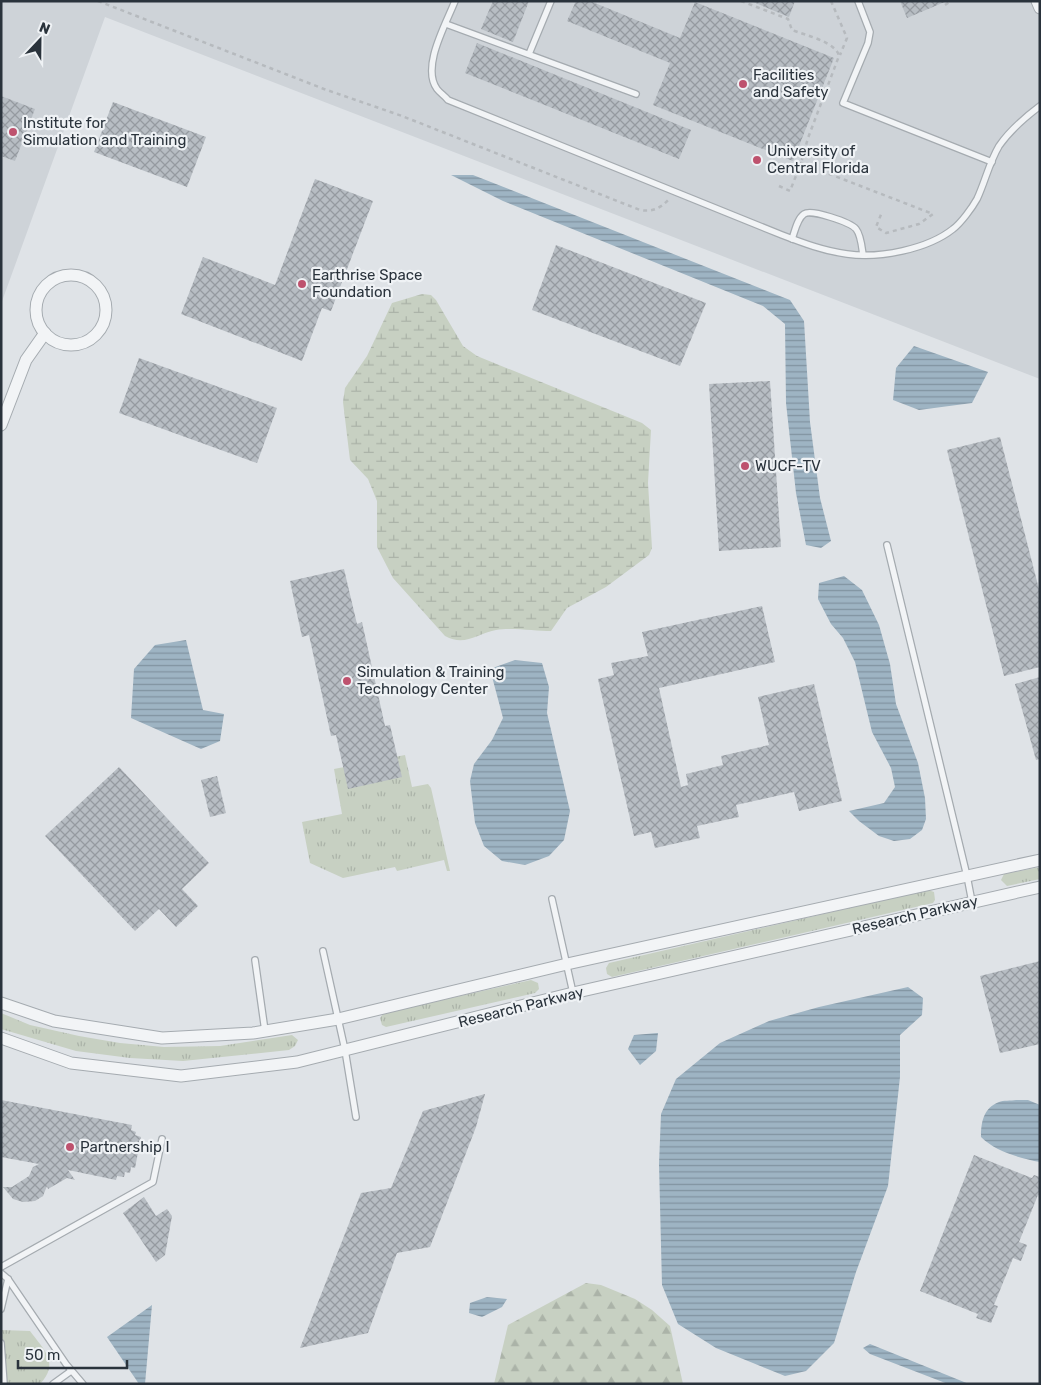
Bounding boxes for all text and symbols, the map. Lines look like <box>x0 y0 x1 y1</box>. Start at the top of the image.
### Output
north arrow <box>15 15 65 65</box>
text: N <box>37 19 53 38</box>
place label: Facilities and Safety <box>753 66 829 101</box>
marker: Facilities and Safety <box>737 78 749 90</box>
place label: Institute for Simulation and Training <box>23 114 186 149</box>
marker: Institute for Simulation and Training <box>7 126 19 138</box>
place label: University of Central Florida <box>767 142 869 177</box>
marker: University of Central Florida <box>751 154 763 166</box>
place label: Earthrise Space Foundation <box>312 266 422 301</box>
marker: Earthrise Space Foundation <box>296 278 308 290</box>
place label: WUCF-TV <box>755 457 821 475</box>
marker: WUCF-TV <box>739 460 751 472</box>
place label: Simulation & Training Technology Center <box>357 663 504 698</box>
marker: Simulation & Training Technology Center <box>341 675 353 687</box>
street label: Research Parkway <box>850 892 980 938</box>
street label: Research Parkway <box>456 983 586 1031</box>
place label: Partnership I <box>80 1138 170 1156</box>
marker: Partnership I <box>64 1141 76 1153</box>
scale bar <box>18 1338 126 1370</box>
text: 50 m <box>25 1346 60 1364</box>

